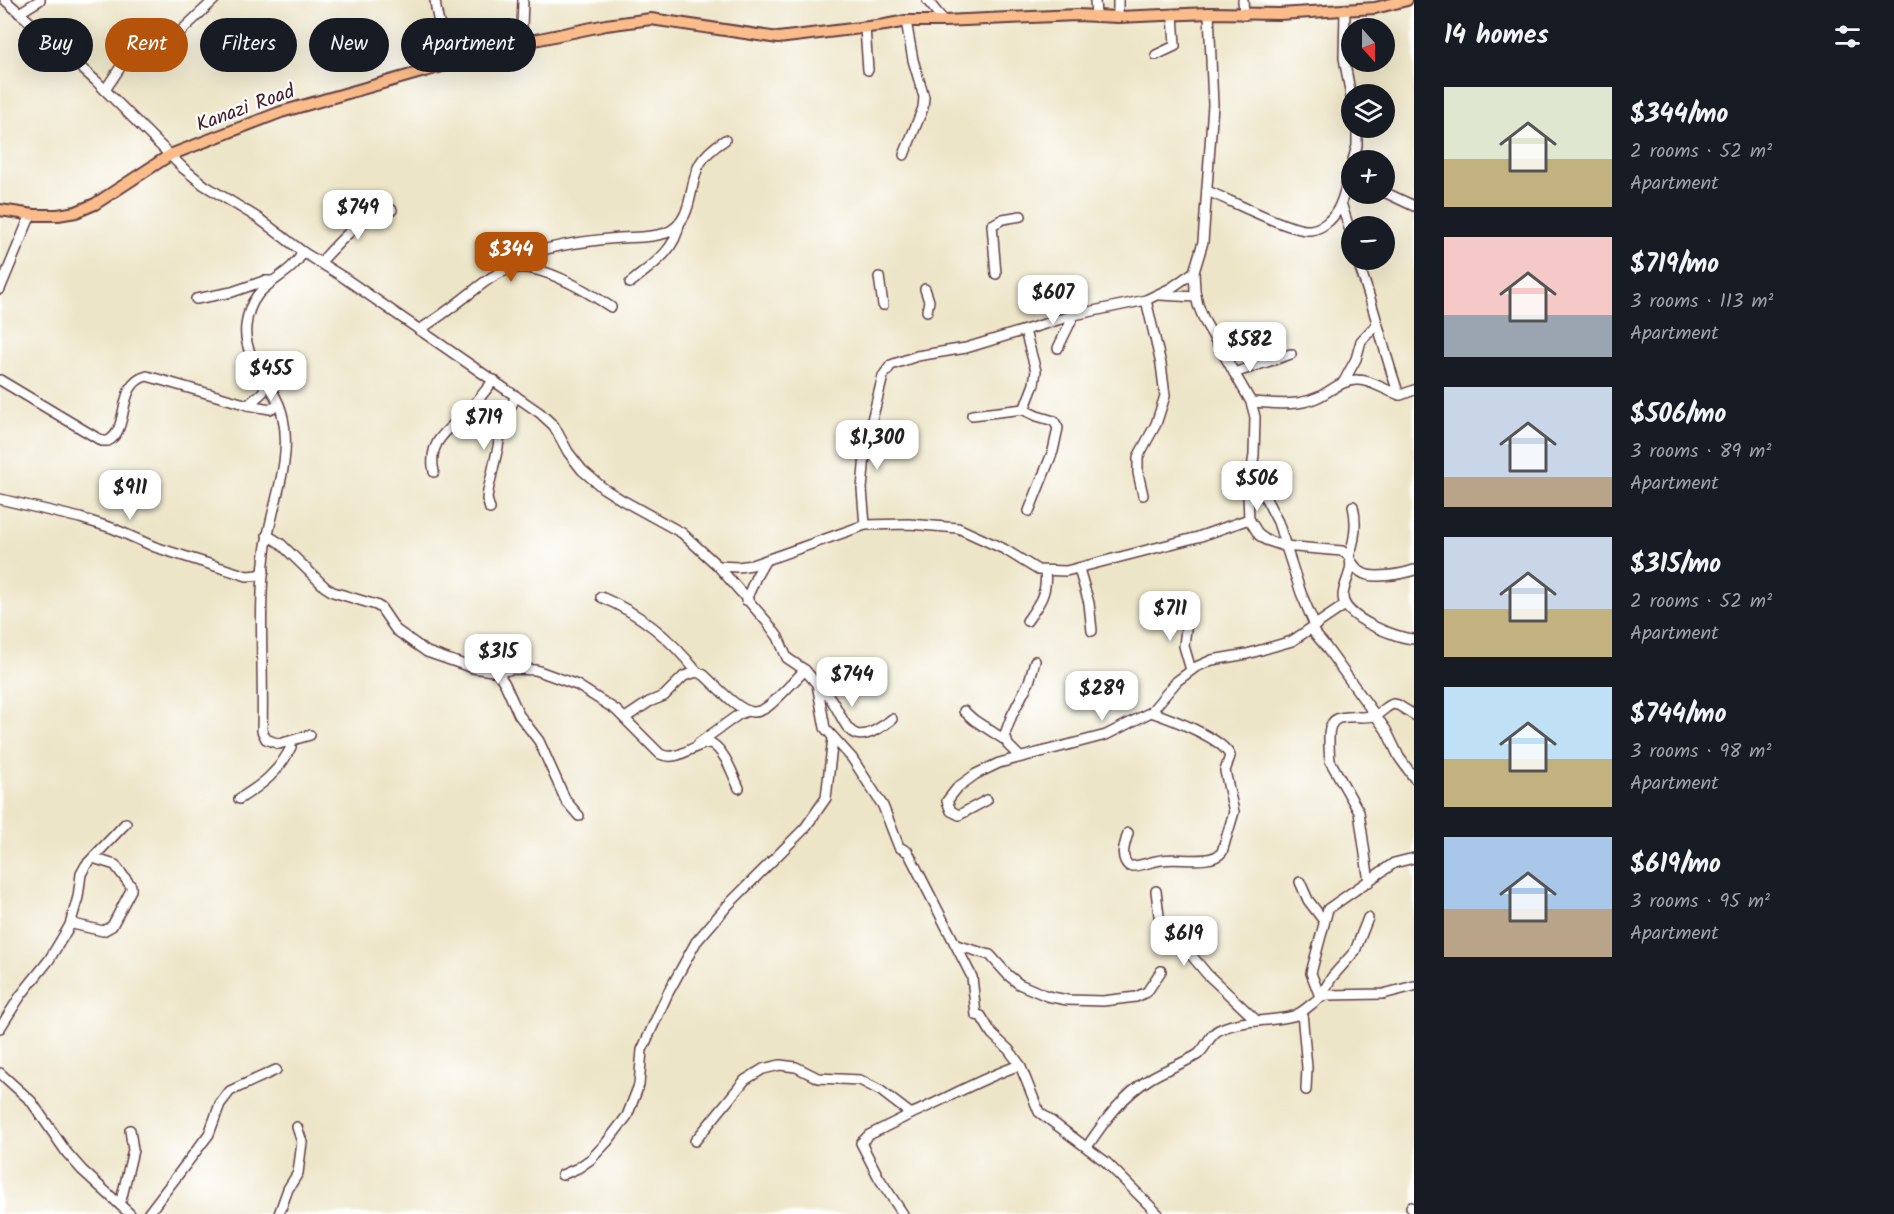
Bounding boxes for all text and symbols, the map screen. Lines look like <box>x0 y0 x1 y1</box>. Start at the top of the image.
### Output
text: 14 homes <box>1444 15 1549 57</box>
chip: Buy <box>18 18 93 72</box>
chip: Rent <box>105 18 188 72</box>
chip: Filters <box>200 18 297 72</box>
chip: New <box>309 18 389 72</box>
chip: Apartment <box>401 18 536 72</box>
north arrow <box>1341 18 1395 72</box>
map controls <box>1341 18 1395 270</box>
icon: filters <box>1831 20 1864 53</box>
street label: Kanazi Road <box>192 76 300 142</box>
button: layers <box>1341 84 1395 138</box>
text: $344/mo <box>1630 94 1728 136</box>
icon: home <box>1492 111 1564 183</box>
text: 2 rooms · 52 m² <box>1630 136 1772 168</box>
button: + <box>1341 150 1395 204</box>
text: Apartment <box>1630 168 1719 200</box>
pin: $749 <box>322 190 394 241</box>
text: $749 <box>337 193 379 225</box>
button: − <box>1341 216 1395 270</box>
pin: $344 <box>475 232 547 283</box>
text: $344 <box>489 235 533 267</box>
text: $719/mo <box>1630 244 1719 286</box>
icon: home <box>1492 261 1564 333</box>
pin: $607 <box>1017 275 1089 326</box>
text: $607 <box>1032 278 1074 310</box>
text: 3 rooms · 113 m² <box>1630 286 1773 318</box>
text: Apartment <box>1630 318 1719 350</box>
pin: $582 <box>1214 322 1286 373</box>
text: $582 <box>1227 325 1273 357</box>
pin: $455 <box>235 351 307 402</box>
text: $455 <box>250 354 292 386</box>
text: $506/mo <box>1630 394 1726 436</box>
pin: $719 <box>448 400 520 451</box>
text: $719 <box>465 403 503 435</box>
icon: home <box>1492 411 1564 483</box>
pin: $1,300 <box>828 420 926 471</box>
text: $1,300 <box>850 423 904 455</box>
text: 3 rooms · 89 m² <box>1630 436 1771 468</box>
pin: $506 <box>1221 461 1293 512</box>
text: $506 <box>1235 464 1279 496</box>
text: Apartment <box>1630 468 1719 500</box>
pin: $911 <box>94 470 166 521</box>
text: $911 <box>113 473 147 505</box>
text: $315/mo <box>1630 544 1721 586</box>
icon: home <box>1492 561 1564 633</box>
text: 2 rooms · 52 m² <box>1630 586 1772 618</box>
pin: $711 <box>1134 591 1206 642</box>
text: $711 <box>1153 594 1187 626</box>
text: Apartment <box>1630 618 1719 650</box>
pin: $315 <box>462 634 534 685</box>
text: $315 <box>479 637 517 669</box>
pin: $744 <box>816 657 888 708</box>
text: $744 <box>830 660 874 692</box>
pin: $289 <box>1066 671 1138 722</box>
text: $289 <box>1079 674 1125 706</box>
text: $744/mo <box>1630 694 1727 736</box>
icon: home <box>1492 711 1564 783</box>
text: 3 rooms · 98 m² <box>1630 736 1771 768</box>
text: Apartment <box>1630 768 1719 800</box>
text: $619/mo <box>1630 844 1721 886</box>
icon: home <box>1492 861 1564 933</box>
text: 3 rooms · 95 m² <box>1630 886 1770 918</box>
pin: $619 <box>1148 916 1220 967</box>
text: Apartment <box>1630 918 1719 950</box>
text: $619 <box>1165 919 1203 951</box>

